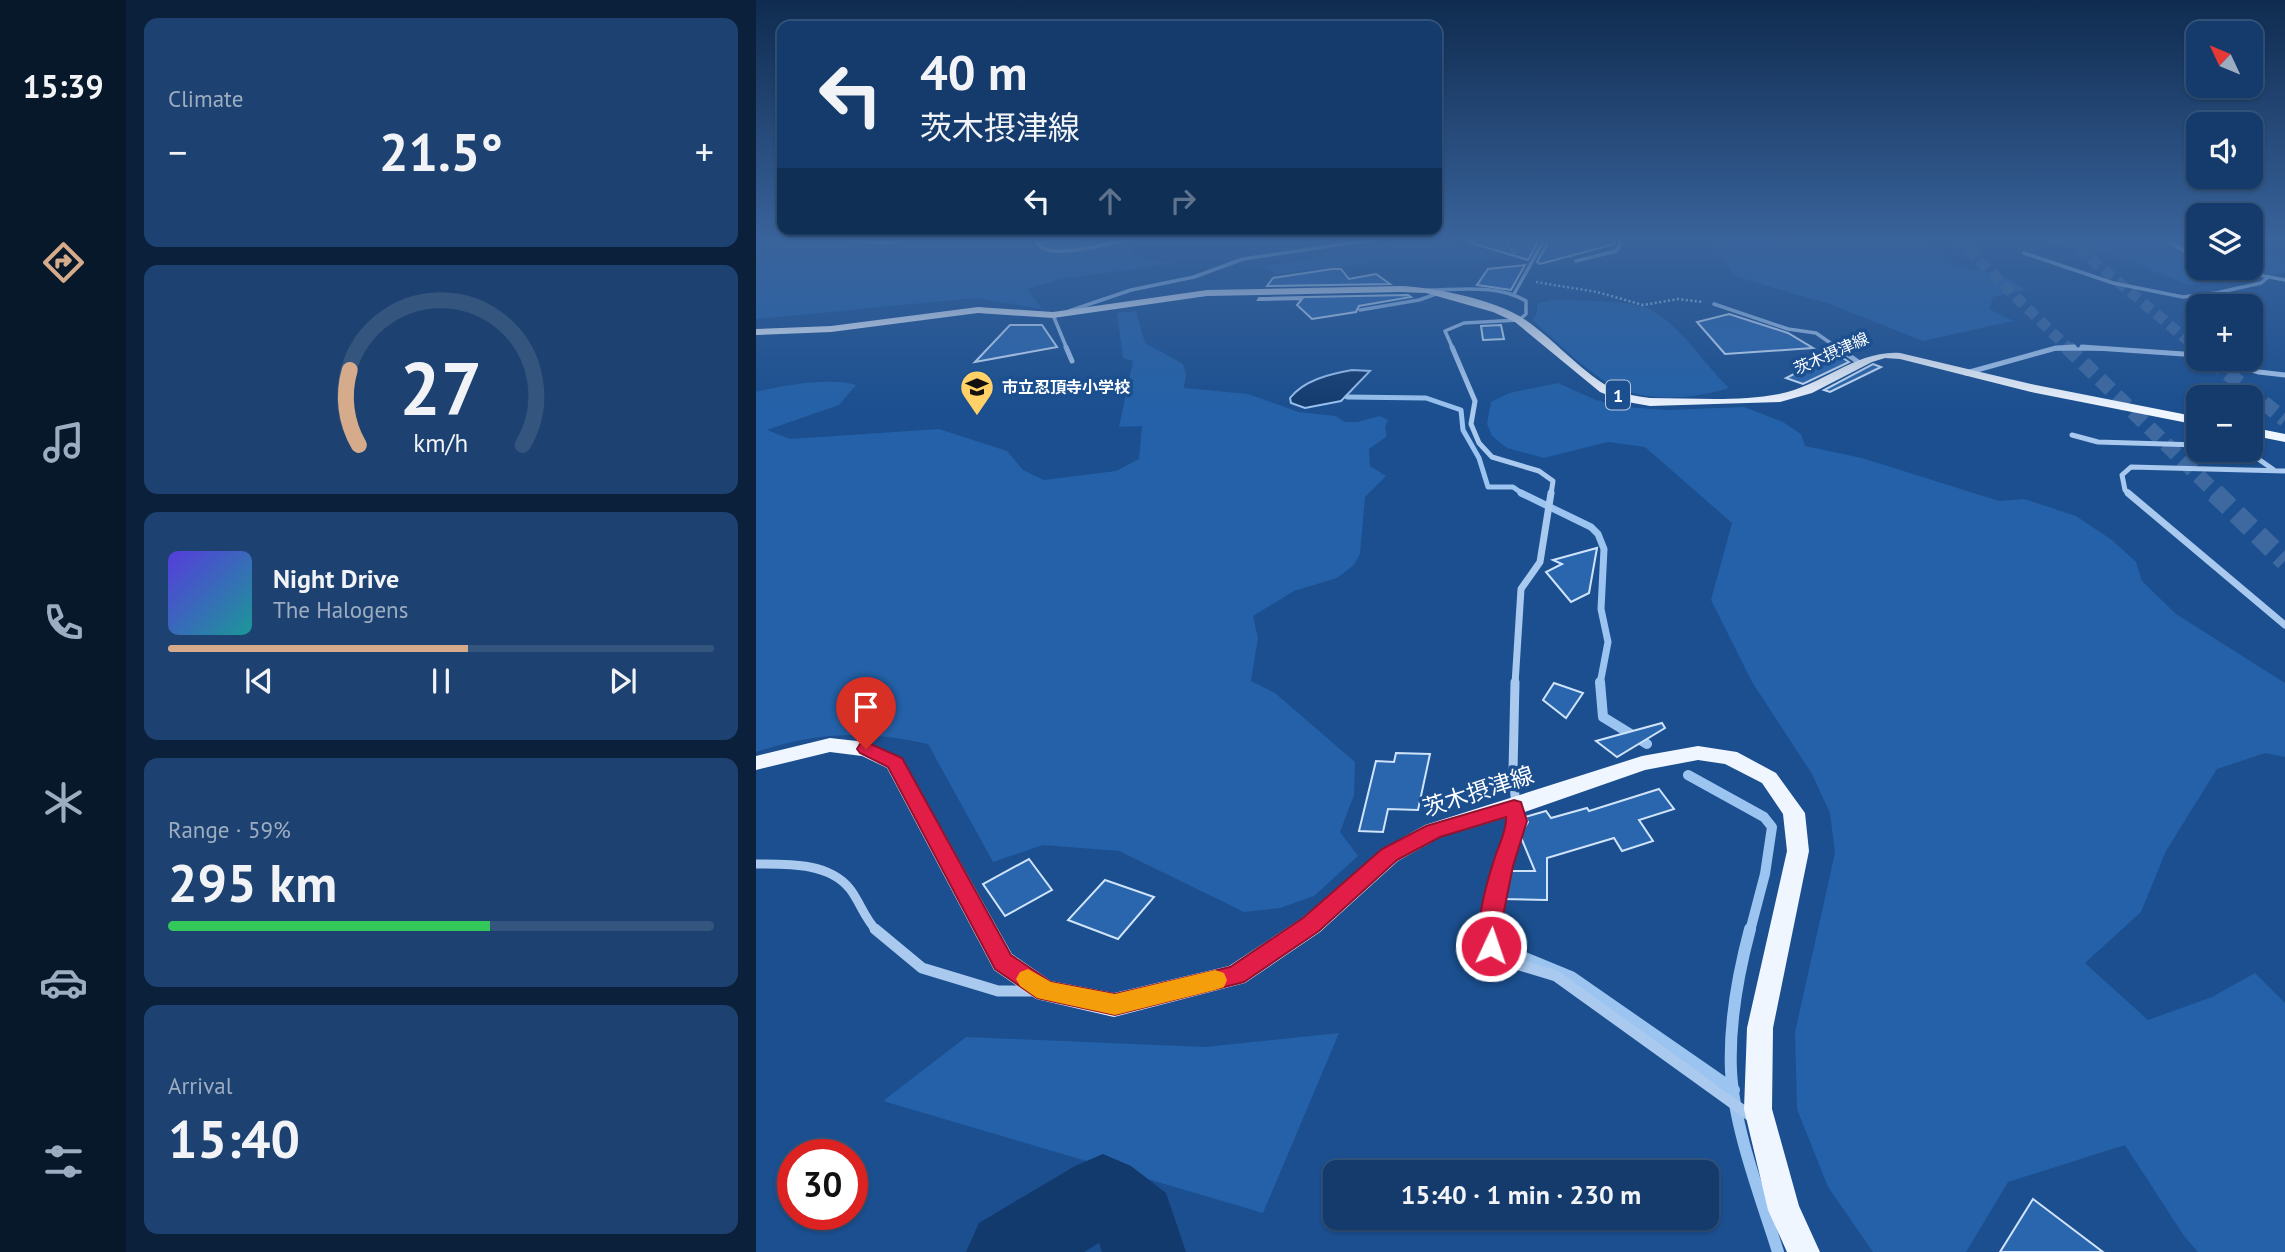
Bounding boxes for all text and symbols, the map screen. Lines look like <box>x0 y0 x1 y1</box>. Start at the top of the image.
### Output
north arrow <box>2186 21 2263 98</box>
map controls <box>2186 21 2263 462</box>
text: 40 m <box>920 40 1027 104</box>
icon: left <box>805 49 896 140</box>
text: 15:39 <box>22 65 104 107</box>
text: Climate <box>168 84 243 113</box>
text: 茨木摂津線 <box>920 106 1080 148</box>
button: sound <box>2186 112 2263 189</box>
text: 21.5° <box>379 118 503 185</box>
text: − <box>168 127 187 176</box>
text: + <box>695 127 714 176</box>
icon: left <box>1018 182 1056 220</box>
icon: ahead <box>1091 182 1129 220</box>
icon: right <box>1164 182 1202 220</box>
button: layers <box>2186 203 2263 280</box>
icon: directions <box>39 238 88 287</box>
button: + <box>2186 294 2263 371</box>
street label: 茨木摂津線 <box>1790 328 1872 378</box>
text: 27 <box>400 342 482 436</box>
school or university icon: 市立忍頂寺小学校 <box>958 368 996 417</box>
place label: 市立忍頂寺小学校 <box>1002 377 1130 397</box>
road number: 1 <box>1606 380 1630 410</box>
button: − <box>2186 385 2263 462</box>
icon: music <box>39 418 88 467</box>
text: km/h <box>414 427 468 459</box>
text: Night Drive <box>273 562 399 595</box>
text: The Halogens <box>273 595 408 624</box>
icon: phone <box>39 598 88 647</box>
icon: previous <box>240 662 278 700</box>
icon: pause <box>422 662 460 700</box>
icon: next <box>604 662 642 700</box>
pin <box>836 677 896 749</box>
icon: arrive <box>847 688 885 726</box>
street label: 茨木摂津線 <box>1419 759 1537 823</box>
icon: climate <box>39 778 88 827</box>
text: Range · 59% <box>168 815 291 844</box>
text: 295 km <box>168 849 337 916</box>
position arrow <box>1454 909 1528 983</box>
icon: car <box>39 958 88 1007</box>
text: Arrival <box>168 1071 232 1100</box>
text: 15:40 <box>168 1105 300 1172</box>
icon: filters <box>39 1137 88 1186</box>
speed limit sign: 30 <box>777 1139 868 1230</box>
text: 15:40 · 1 min · 230 m <box>1401 1178 1641 1211</box>

